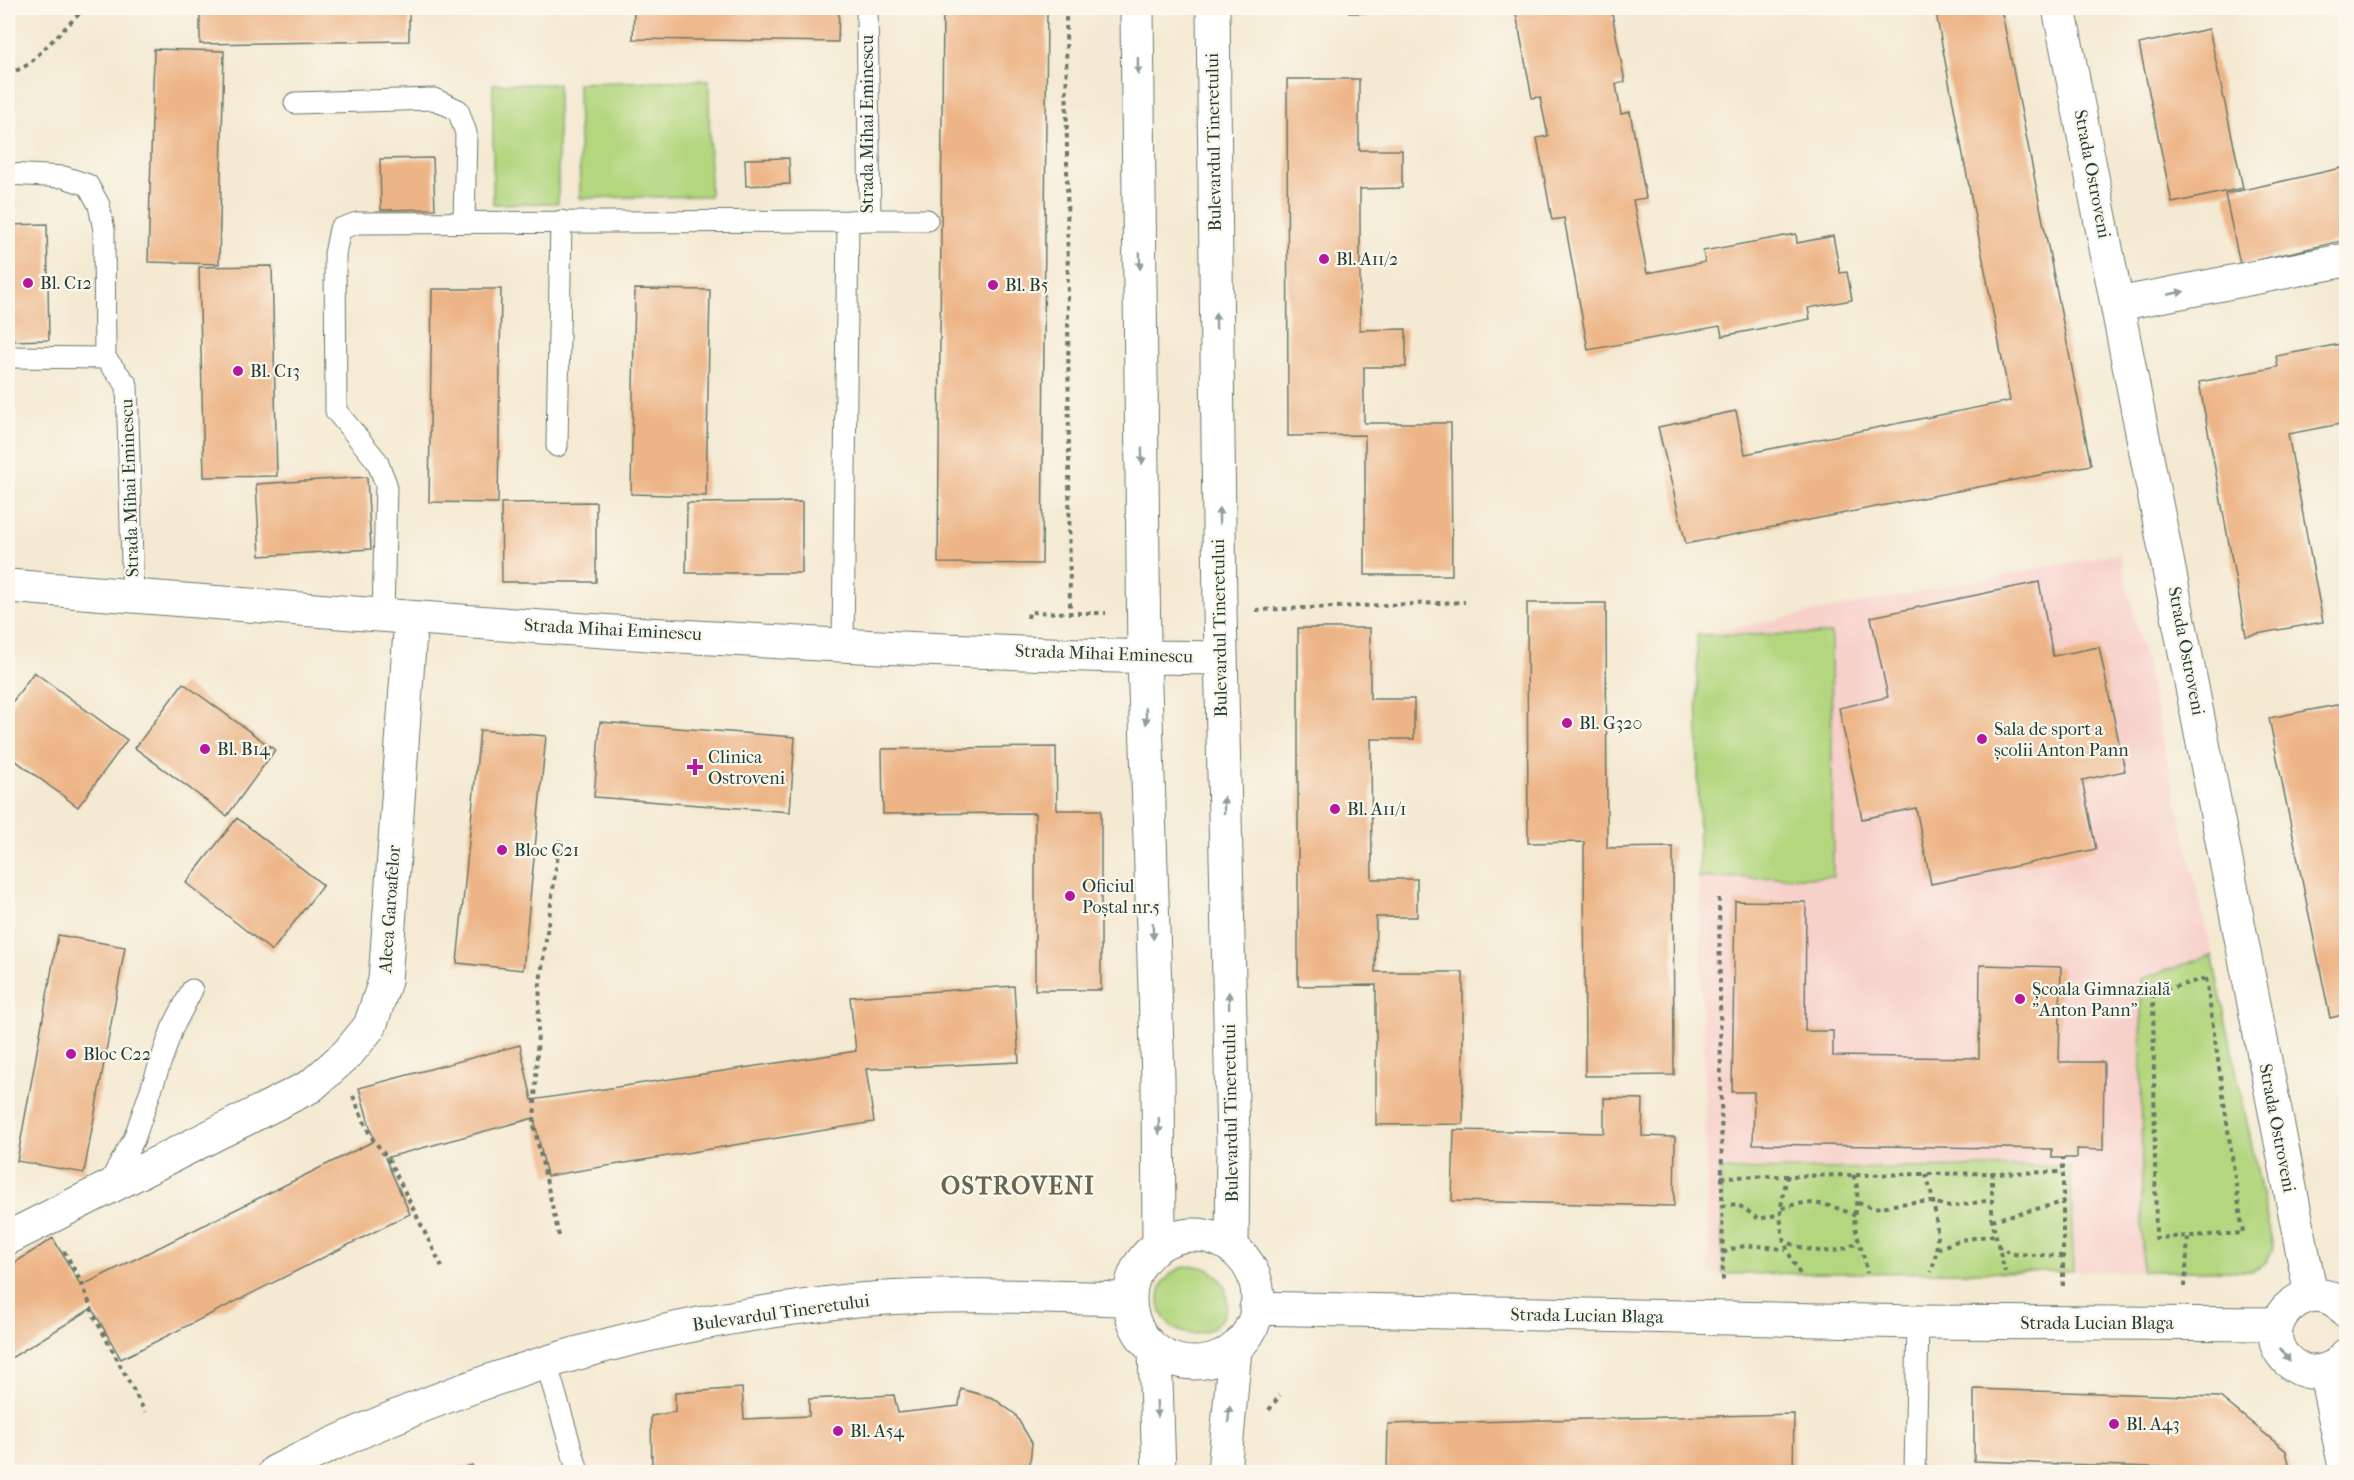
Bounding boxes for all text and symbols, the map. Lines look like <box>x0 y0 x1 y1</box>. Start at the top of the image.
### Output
street label: Strada Mihai Eminescu <box>857 35 878 213</box>
street label: Bulevardul Tineretului <box>1202 52 1226 231</box>
one-way arrow <box>1133 56 1143 75</box>
street label: Strada Ostroveni <box>2069 108 2115 241</box>
place label: Bl. A11/2 <box>1336 249 1398 270</box>
one-way arrow <box>1135 251 1145 270</box>
marker: Bl. A11/2 <box>1317 252 1331 266</box>
place label: Bl. C12 <box>40 273 92 294</box>
place label: Bl. B5 <box>1005 275 1049 296</box>
marker: Bl. C12 <box>21 276 35 290</box>
marker: Bl. B5 <box>986 278 1000 292</box>
one-way arrow <box>2166 288 2185 297</box>
one-way arrow <box>1211 311 1221 330</box>
place label: Bl. C13 <box>250 361 300 382</box>
marker: Bl. C13 <box>231 364 245 378</box>
street label: Strada Mihai Eminescu <box>116 398 144 578</box>
one-way arrow <box>1137 446 1147 465</box>
one-way arrow <box>1214 506 1223 525</box>
street label: Bulevardul Tineretului <box>1208 538 1232 717</box>
street label: Strada Ostroveni <box>2163 585 2209 718</box>
street label: Strada Mihai Eminescu <box>523 615 703 645</box>
street label: Strada Mihai Eminescu <box>1014 640 1194 668</box>
one-way arrow <box>1141 706 1150 725</box>
place label: Bl. G320 <box>1579 713 1642 734</box>
marker: Bl. G320 <box>1560 716 1574 730</box>
place label: Sala de sport a școlii Anton Pann <box>1994 719 2129 761</box>
marker: Sala de sport a școlii Anton Pann <box>1975 732 1989 746</box>
place label: Bl. B14 <box>217 739 270 760</box>
marker: Bl. B14 <box>198 742 212 756</box>
place label: Clinica Ostroveni <box>708 747 786 789</box>
marker: Clinica Ostroveni <box>686 758 704 776</box>
one-way arrow <box>1219 796 1229 815</box>
place label: Bl. A11/1 <box>1347 799 1406 820</box>
marker: Bl. A11/1 <box>1328 802 1342 816</box>
place label: Bloc C21 <box>514 840 579 861</box>
marker: Bloc C21 <box>495 843 509 857</box>
street label: Aleea Garoafelor <box>375 844 405 975</box>
place label: Oficiul Poștal nr.5 <box>1082 876 1160 918</box>
marker: Oficiul Poștal nr.5 <box>1063 889 1077 903</box>
one-way arrow <box>1148 922 1158 941</box>
place label: Școala Gimnazială "Anton Pann" <box>2032 979 2171 1021</box>
one-way arrow <box>1224 991 1233 1010</box>
marker: Școala Gimnazială "Anton Pann" <box>2013 992 2027 1006</box>
street label: Bulevardul Tineretului <box>1219 1023 1243 1202</box>
place label: Bloc C22 <box>83 1044 151 1065</box>
marker: Bloc C22 <box>64 1047 78 1061</box>
street label: Strada Ostroveni <box>2254 1062 2300 1195</box>
one-way arrow <box>1154 1117 1164 1136</box>
district label: OSTROVENI <box>941 1172 1095 1200</box>
street label: Bulevardul Tineretului <box>691 1290 872 1336</box>
street label: Strada Lucian Blaga <box>1510 1304 1665 1328</box>
street label: Strada Lucian Blaga <box>2020 1313 2174 1334</box>
one-way arrow <box>2278 1347 2290 1362</box>
one-way arrow <box>1152 1399 1161 1418</box>
one-way arrow <box>1224 1405 1234 1424</box>
place label: Bl. A43 <box>2126 1414 2180 1435</box>
marker: Bl. A43 <box>2107 1417 2121 1431</box>
place label: Bl. A54 <box>850 1421 904 1442</box>
marker: Bl. A54 <box>831 1424 845 1438</box>

